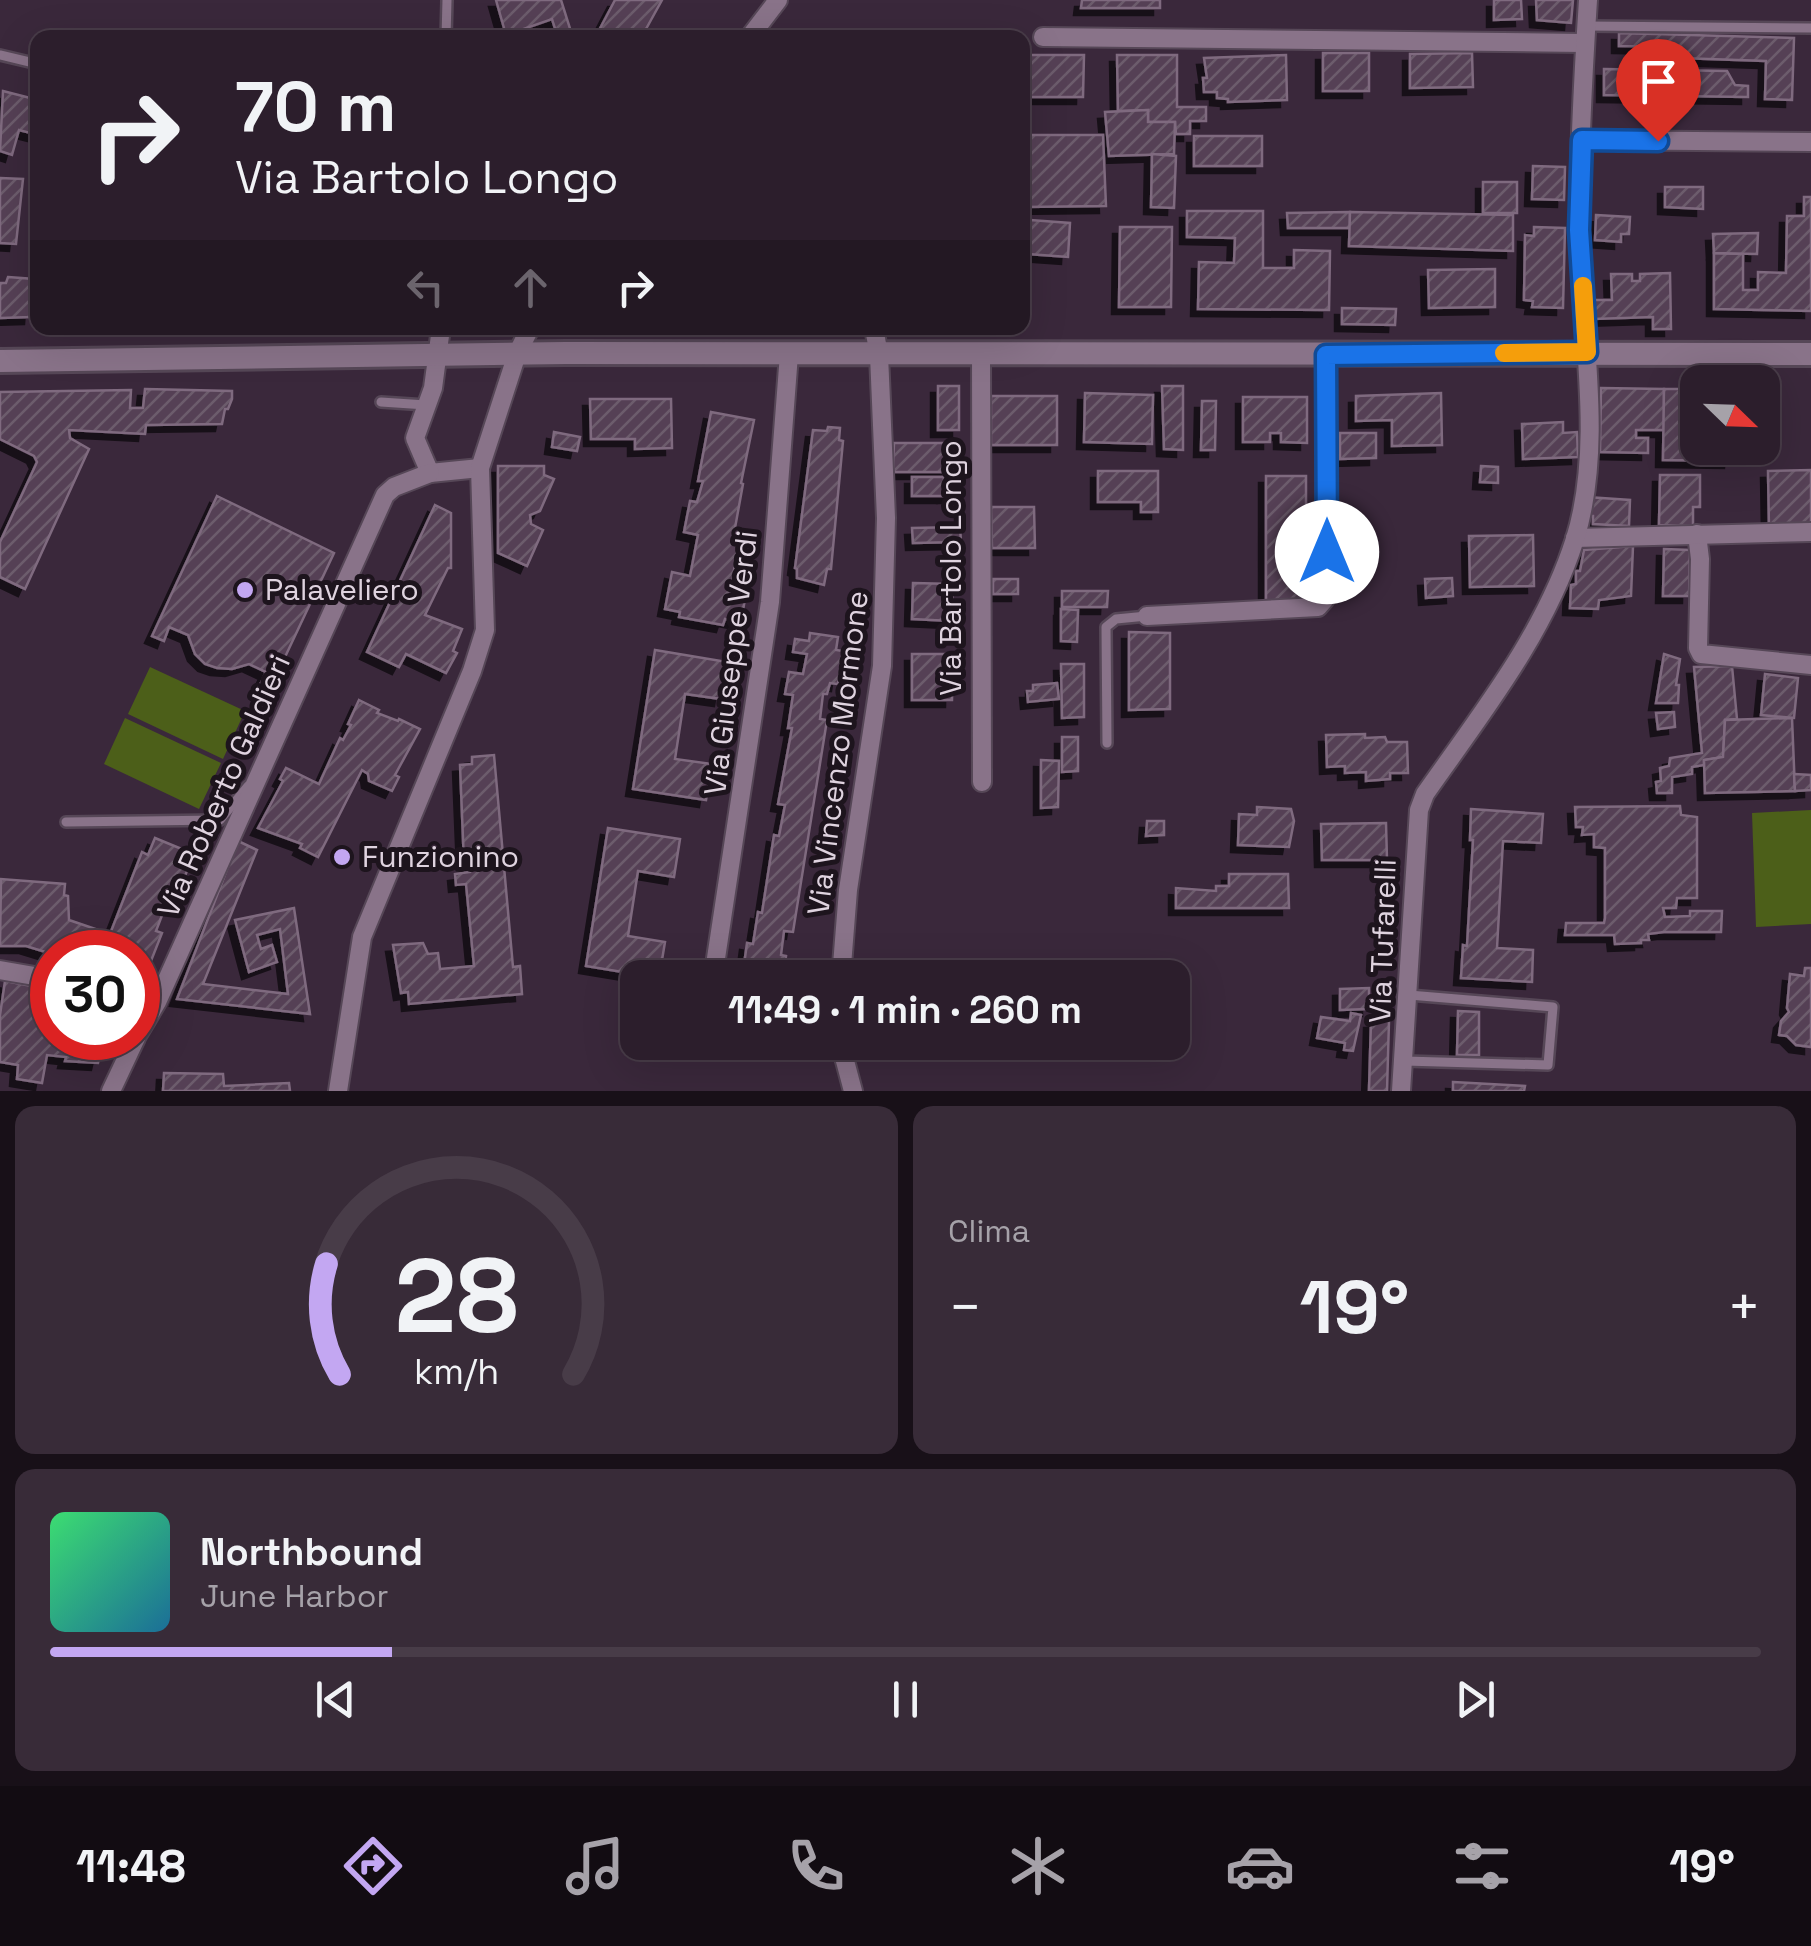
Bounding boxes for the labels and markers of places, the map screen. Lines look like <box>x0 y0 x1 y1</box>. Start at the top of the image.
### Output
pin <box>1616 39 1701 142</box>
place label: Palaveliero <box>265 570 419 609</box>
marker: Palaveliero <box>234 579 256 601</box>
place label: Funzionino <box>362 837 519 876</box>
marker: Funzionino <box>331 846 353 868</box>

